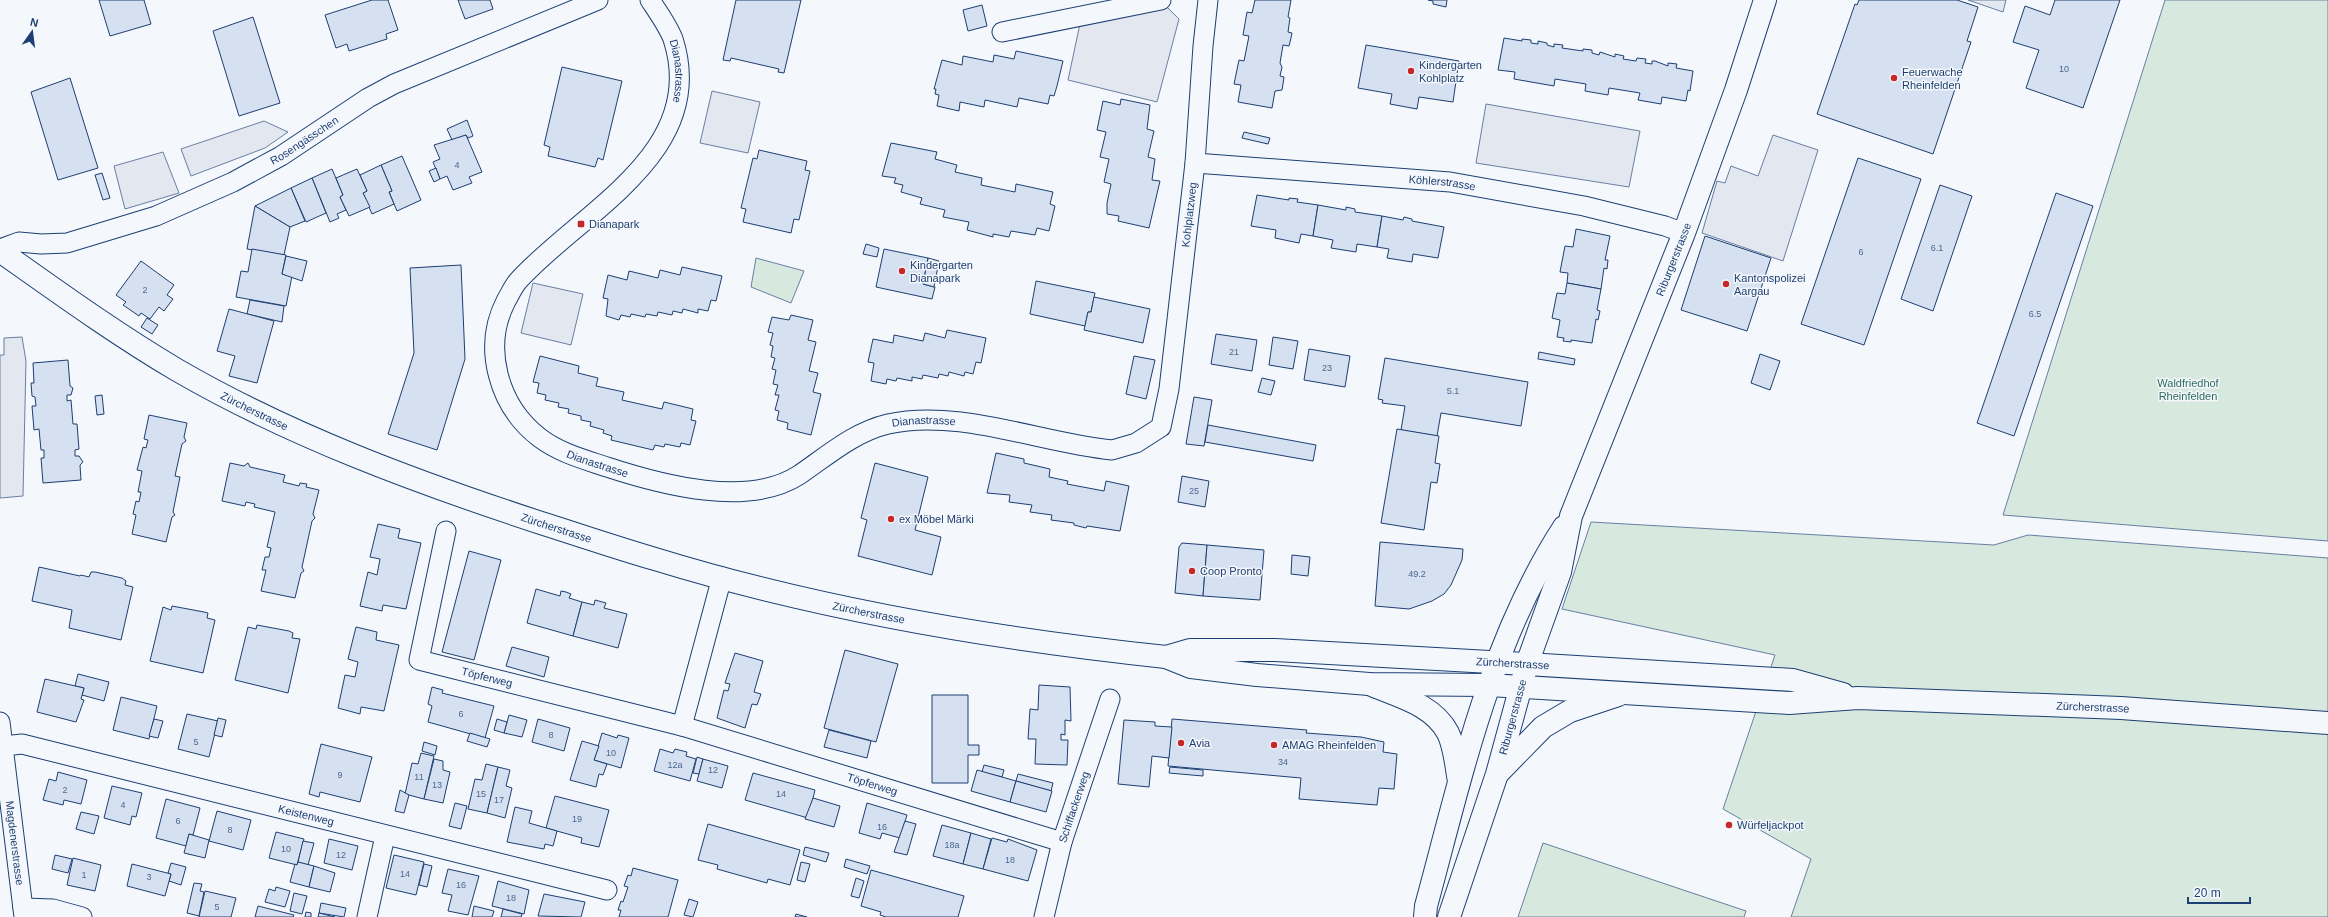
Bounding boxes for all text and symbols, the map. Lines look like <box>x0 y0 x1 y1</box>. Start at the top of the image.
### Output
north arrow <box>12 12 52 52</box>
text: N <box>29 16 40 29</box>
street label: Dianastrasse <box>667 38 686 104</box>
place label: Kindergarten Kohlplatz <box>1419 59 1482 84</box>
house number: 10 <box>2059 64 2069 74</box>
marker: Kindergarten Kohlplatz <box>1406 66 1416 76</box>
place label: Feuerwache Rheinfelden <box>1902 66 1963 91</box>
marker: Feuerwache Rheinfelden <box>1889 73 1899 83</box>
street label: Rosengässchen <box>268 114 340 167</box>
house number: 4 <box>454 160 460 170</box>
street label: Köhlerstrasse <box>1408 173 1477 192</box>
street label: Kohlplatzweg <box>1179 181 1199 248</box>
place label: Dianapark <box>589 218 640 230</box>
marker: Dianapark <box>576 219 586 229</box>
street label: Riburgerstrasse <box>1653 221 1693 298</box>
house number: 6.1 <box>1931 243 1943 253</box>
house number: 6 <box>1858 247 1864 257</box>
place label: Kindergarten Dianapark <box>910 259 973 284</box>
marker: Kindergarten Dianapark <box>897 266 907 276</box>
place label: Kantonspolizei Aargau <box>1734 272 1806 297</box>
marker: Kantonspolizei Aargau <box>1721 279 1731 289</box>
house number: 2 <box>142 285 148 295</box>
house number: 6.5 <box>2029 309 2041 319</box>
house number: 21 <box>1229 347 1239 357</box>
house number: 23 <box>1322 363 1332 373</box>
park label: Waldfriedhof Rheinfelden <box>2157 377 2220 402</box>
house number: 5.1 <box>1447 386 1459 396</box>
street label: Zürcherstrasse <box>219 389 290 432</box>
street label: Dianastrasse <box>891 414 956 429</box>
street label: Dianastrasse <box>565 448 630 479</box>
house number: 25 <box>1189 486 1199 496</box>
street label: Zürcherstrasse <box>520 511 593 545</box>
place label: ex Möbel Märki <box>899 513 974 525</box>
marker: ex Möbel Märki <box>886 514 896 524</box>
place label: Coop Pronto <box>1200 565 1262 577</box>
marker: Coop Pronto <box>1187 566 1197 576</box>
house number: 49.2 <box>1408 569 1426 579</box>
street label: Zürcherstrasse <box>832 599 906 626</box>
street label: Zürcherstrasse <box>1476 655 1550 671</box>
street label: Töpferweg <box>460 665 514 689</box>
street label: Riburgerstrasse <box>1497 678 1529 756</box>
street label: Zürcherstrasse <box>2056 700 2130 715</box>
house number: 6 <box>458 709 464 719</box>
house number: 8 <box>548 730 554 740</box>
house number: 5 <box>193 737 199 747</box>
place label: Avia <box>1189 737 1211 749</box>
marker: Avia <box>1176 738 1186 748</box>
place label: AMAG Rheinfelden <box>1282 739 1376 751</box>
marker: AMAG Rheinfelden <box>1269 740 1279 750</box>
house number: 10 <box>606 748 616 758</box>
house number: 34 <box>1278 757 1288 767</box>
house number: 12a <box>667 760 683 770</box>
house number: 12 <box>708 765 718 775</box>
house number: 9 <box>337 770 343 780</box>
street label: Schiffackerweg <box>1056 770 1091 844</box>
street label: Töpferweg <box>846 771 899 797</box>
house number: 11 <box>414 772 424 782</box>
house number: 13 <box>432 780 442 790</box>
house number: 2 <box>62 785 68 795</box>
house number: 15 <box>476 789 486 799</box>
house number: 14 <box>776 789 786 799</box>
house number: 17 <box>494 795 504 805</box>
street label: Magdenerstrasse <box>4 800 26 886</box>
house number: 4 <box>120 800 126 810</box>
street label: Keistenweg <box>277 802 335 828</box>
house number: 19 <box>572 814 582 824</box>
house number: 6 <box>175 816 181 826</box>
place label: Würfeljackpot <box>1737 819 1804 831</box>
marker: Würfeljackpot <box>1724 820 1734 830</box>
house number: 16 <box>877 822 887 832</box>
house number: 8 <box>227 825 233 835</box>
house number: 18a <box>944 840 960 850</box>
house number: 10 <box>281 844 291 854</box>
house number: 12 <box>336 850 346 860</box>
house number: 18 <box>1005 855 1015 865</box>
house number: 14 <box>400 869 410 879</box>
house number: 1 <box>81 870 87 880</box>
house number: 3 <box>146 872 152 882</box>
scale bar <box>2188 879 2250 905</box>
house number: 16 <box>456 880 466 890</box>
text: 20 m <box>2194 886 2221 900</box>
house number: 18 <box>506 893 516 903</box>
house number: 5 <box>214 902 220 912</box>

